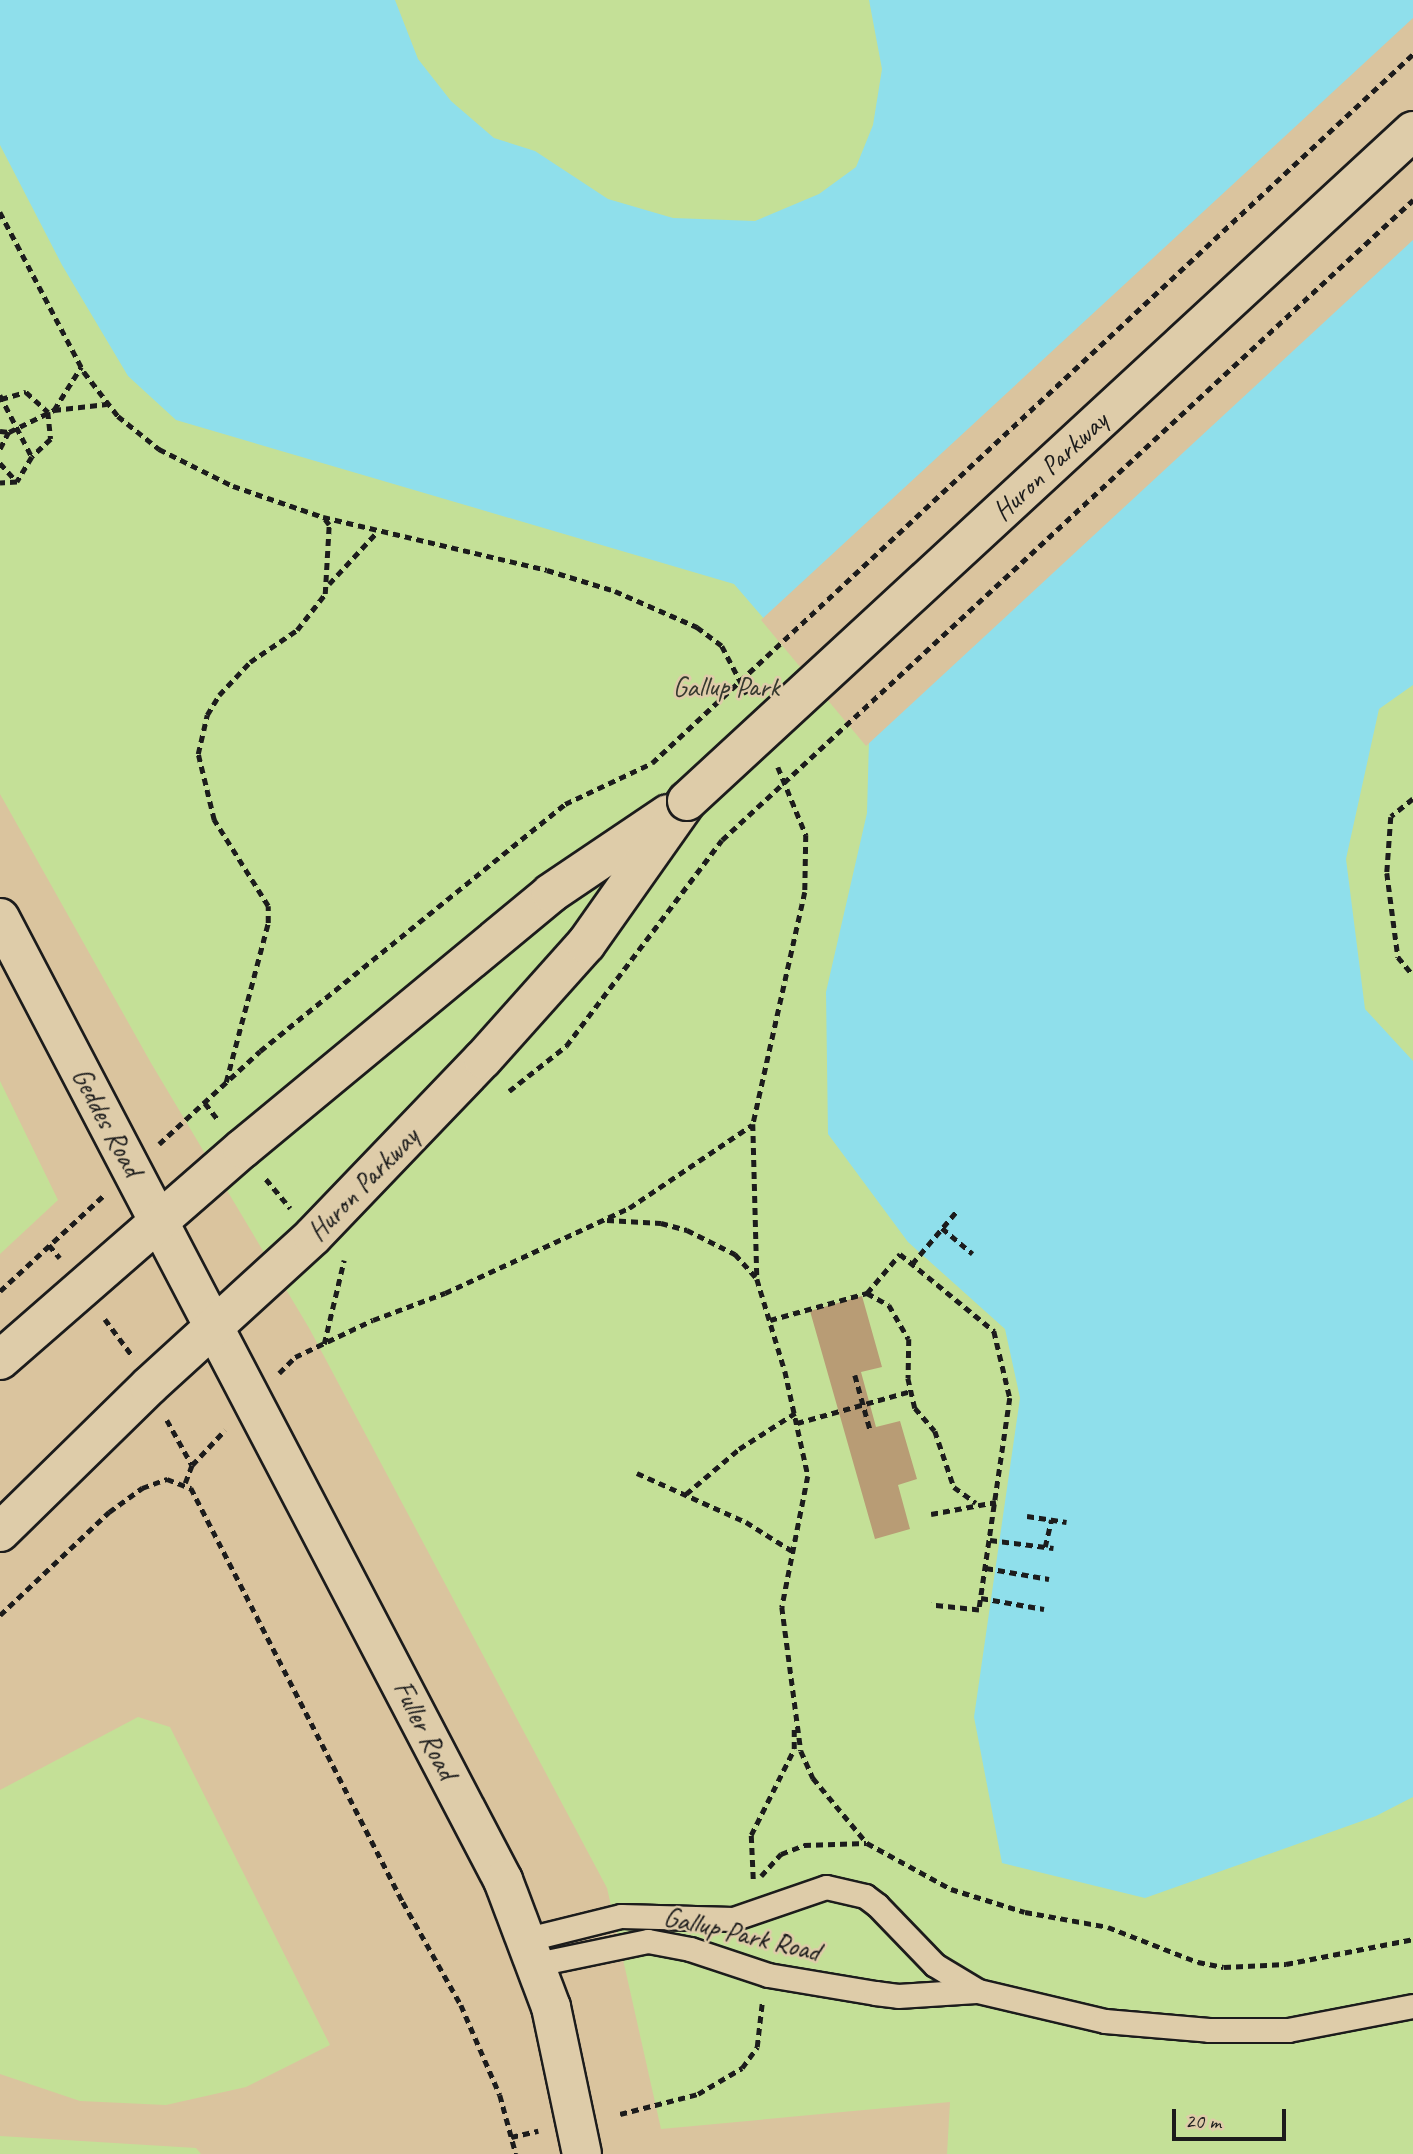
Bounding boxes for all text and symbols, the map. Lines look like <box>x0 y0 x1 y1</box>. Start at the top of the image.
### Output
street label: Huron Parkway <box>985 404 1115 528</box>
park label: Gallup Park <box>672 670 780 704</box>
street label: Geddes Road <box>65 1062 149 1182</box>
street label: Huron Parkway <box>301 1120 425 1248</box>
street label: Fuller Road <box>386 1675 464 1785</box>
street label: Gallup Park Road <box>660 1900 824 1968</box>
scale bar <box>1175 2094 1289 2138</box>
text: 20 m <box>1185 2108 1221 2134</box>

